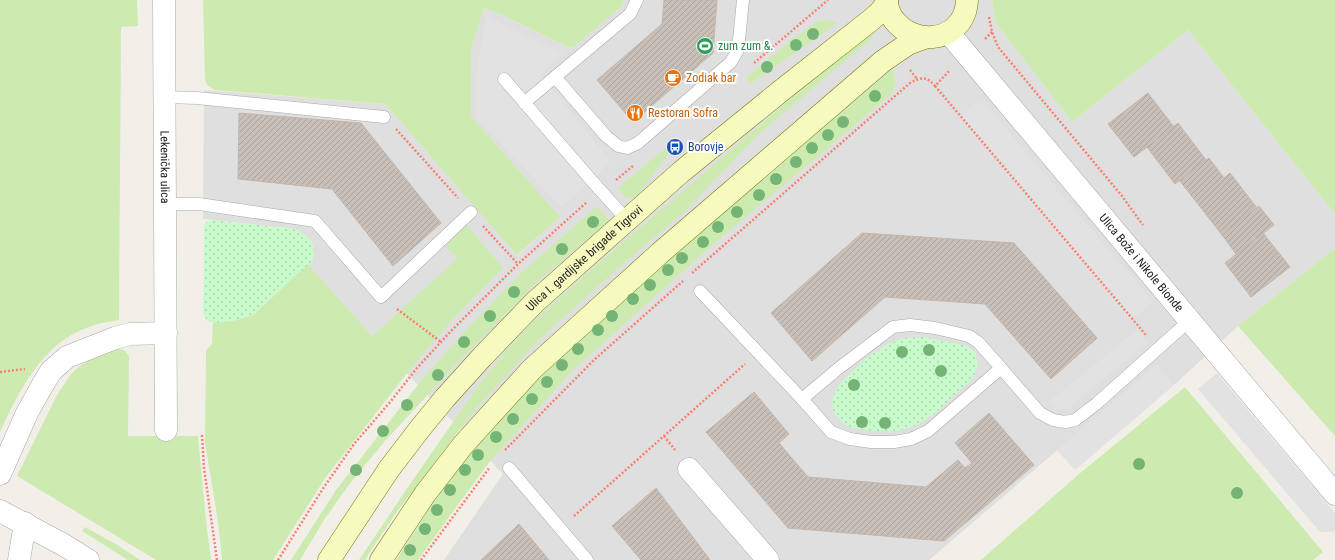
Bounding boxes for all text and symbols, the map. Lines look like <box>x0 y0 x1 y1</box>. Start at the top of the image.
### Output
sports icon: zum zum &. <box>695 36 715 56</box>
place label: zum zum &. <box>718 39 773 53</box>
cafe icon: Zodiak bar <box>663 68 683 88</box>
place label: Zodiak bar <box>686 71 736 85</box>
restaurant icon: Restoran Sofra <box>625 103 645 123</box>
place label: Restoran Sofra <box>648 106 718 120</box>
street label: Lekenička ulica <box>158 130 172 204</box>
bus stop icon: Borovje <box>665 137 685 157</box>
place label: Borovje <box>688 140 724 154</box>
street label: Ulica I. gardijske brigade Tigrovi <box>523 203 646 314</box>
street label: Ulica Bože i Nikole Bionde <box>1096 211 1187 315</box>

